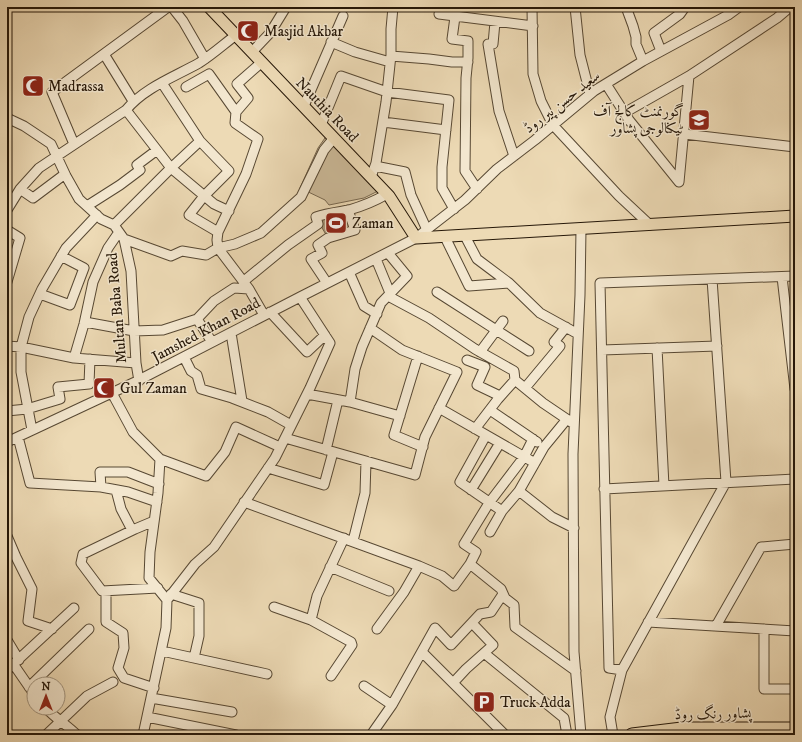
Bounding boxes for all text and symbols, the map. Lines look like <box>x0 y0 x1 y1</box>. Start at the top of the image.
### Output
mosque icon: Masjid Akbar <box>235 18 261 44</box>
place label: Masjid Akbar <box>264 22 344 41</box>
street label: سعید حسن پیر روڈ <box>520 66 605 139</box>
mosque icon: Madrassa <box>20 73 46 99</box>
street label: Nauthia Road <box>291 74 363 147</box>
place label: Madrassa <box>48 77 105 96</box>
place label: گورنمنٹ کالج آف ٹیکنالوجی پشاور <box>593 102 684 138</box>
school or university icon: گورنمنٹ کالج آف ٹیکنالوجی پشاور <box>686 107 712 133</box>
sports icon: Zaman <box>323 210 349 236</box>
place label: Zaman <box>352 214 394 233</box>
street label: Multan Baba Road <box>103 251 131 364</box>
street label: Jamshed Khan Road <box>147 293 264 367</box>
mosque icon: Gul Zaman <box>91 375 117 401</box>
place label: Gul Zaman <box>120 379 187 398</box>
north arrow <box>26 676 66 716</box>
text: N <box>41 680 51 694</box>
parking icon: Truck Adda <box>471 689 497 715</box>
place label: Truck Adda <box>500 693 571 712</box>
street label: پشاور رنگ روڈ <box>674 703 752 724</box>

